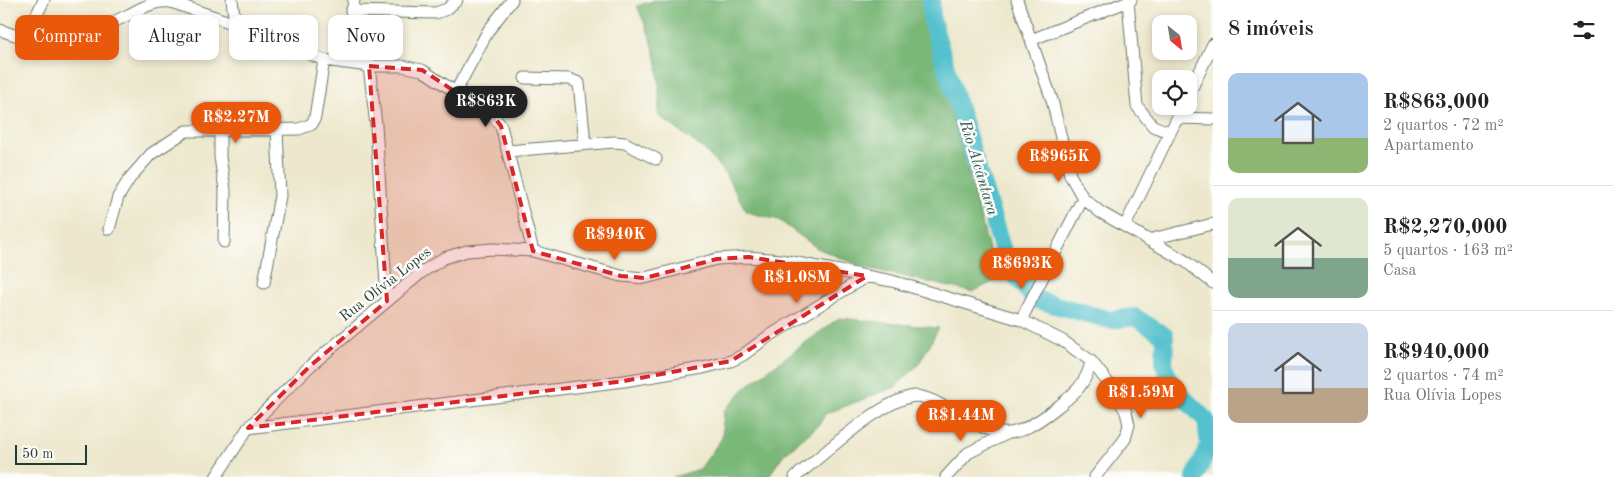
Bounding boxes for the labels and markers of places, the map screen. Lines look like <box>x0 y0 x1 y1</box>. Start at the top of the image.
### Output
pin: R$863K <box>445 86 527 128</box>
pin: R$2.27M <box>190 102 282 144</box>
pin: R$965K <box>1018 140 1100 183</box>
pin: R$940K <box>574 218 656 261</box>
pin: R$693K <box>981 248 1063 290</box>
pin: R$1.08M <box>751 262 843 304</box>
pin: R$1.59M <box>1095 376 1187 419</box>
pin: R$1.44M <box>915 400 1007 442</box>

